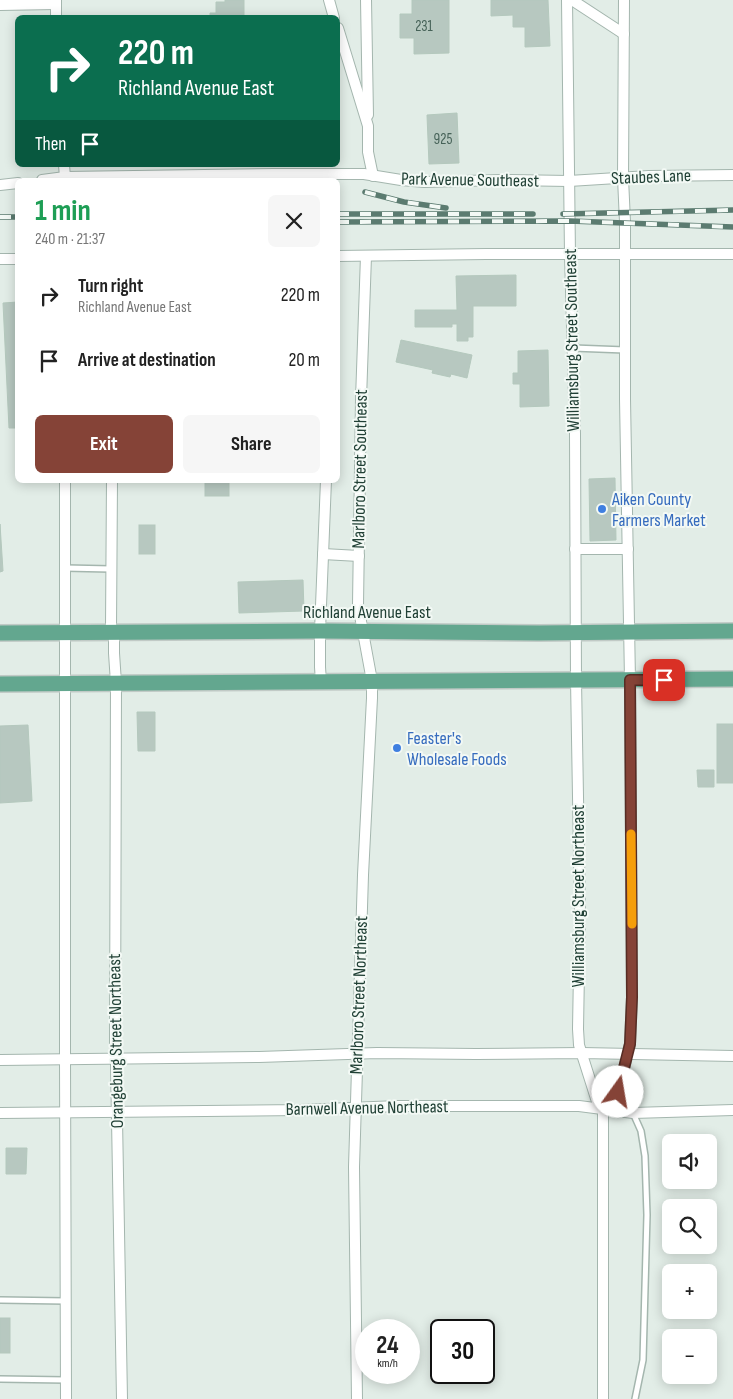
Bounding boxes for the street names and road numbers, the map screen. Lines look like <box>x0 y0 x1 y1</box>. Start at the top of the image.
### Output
street label: Staubes Lane <box>611 165 691 189</box>
street label: Park Avenue Southeast <box>401 168 540 192</box>
street label: Williamsburg Street Southeast <box>560 248 584 432</box>
street label: Marlboro Street Southeast <box>348 389 372 549</box>
street label: Richland Avenue East <box>303 602 431 623</box>
street label: Williamsburg Street Northeast <box>568 804 589 987</box>
street label: Marlboro Street Northeast <box>346 915 372 1075</box>
street label: Orangeburg Street Northeast <box>104 953 128 1128</box>
street label: Barnwell Avenue Northeast <box>285 1096 449 1120</box>

